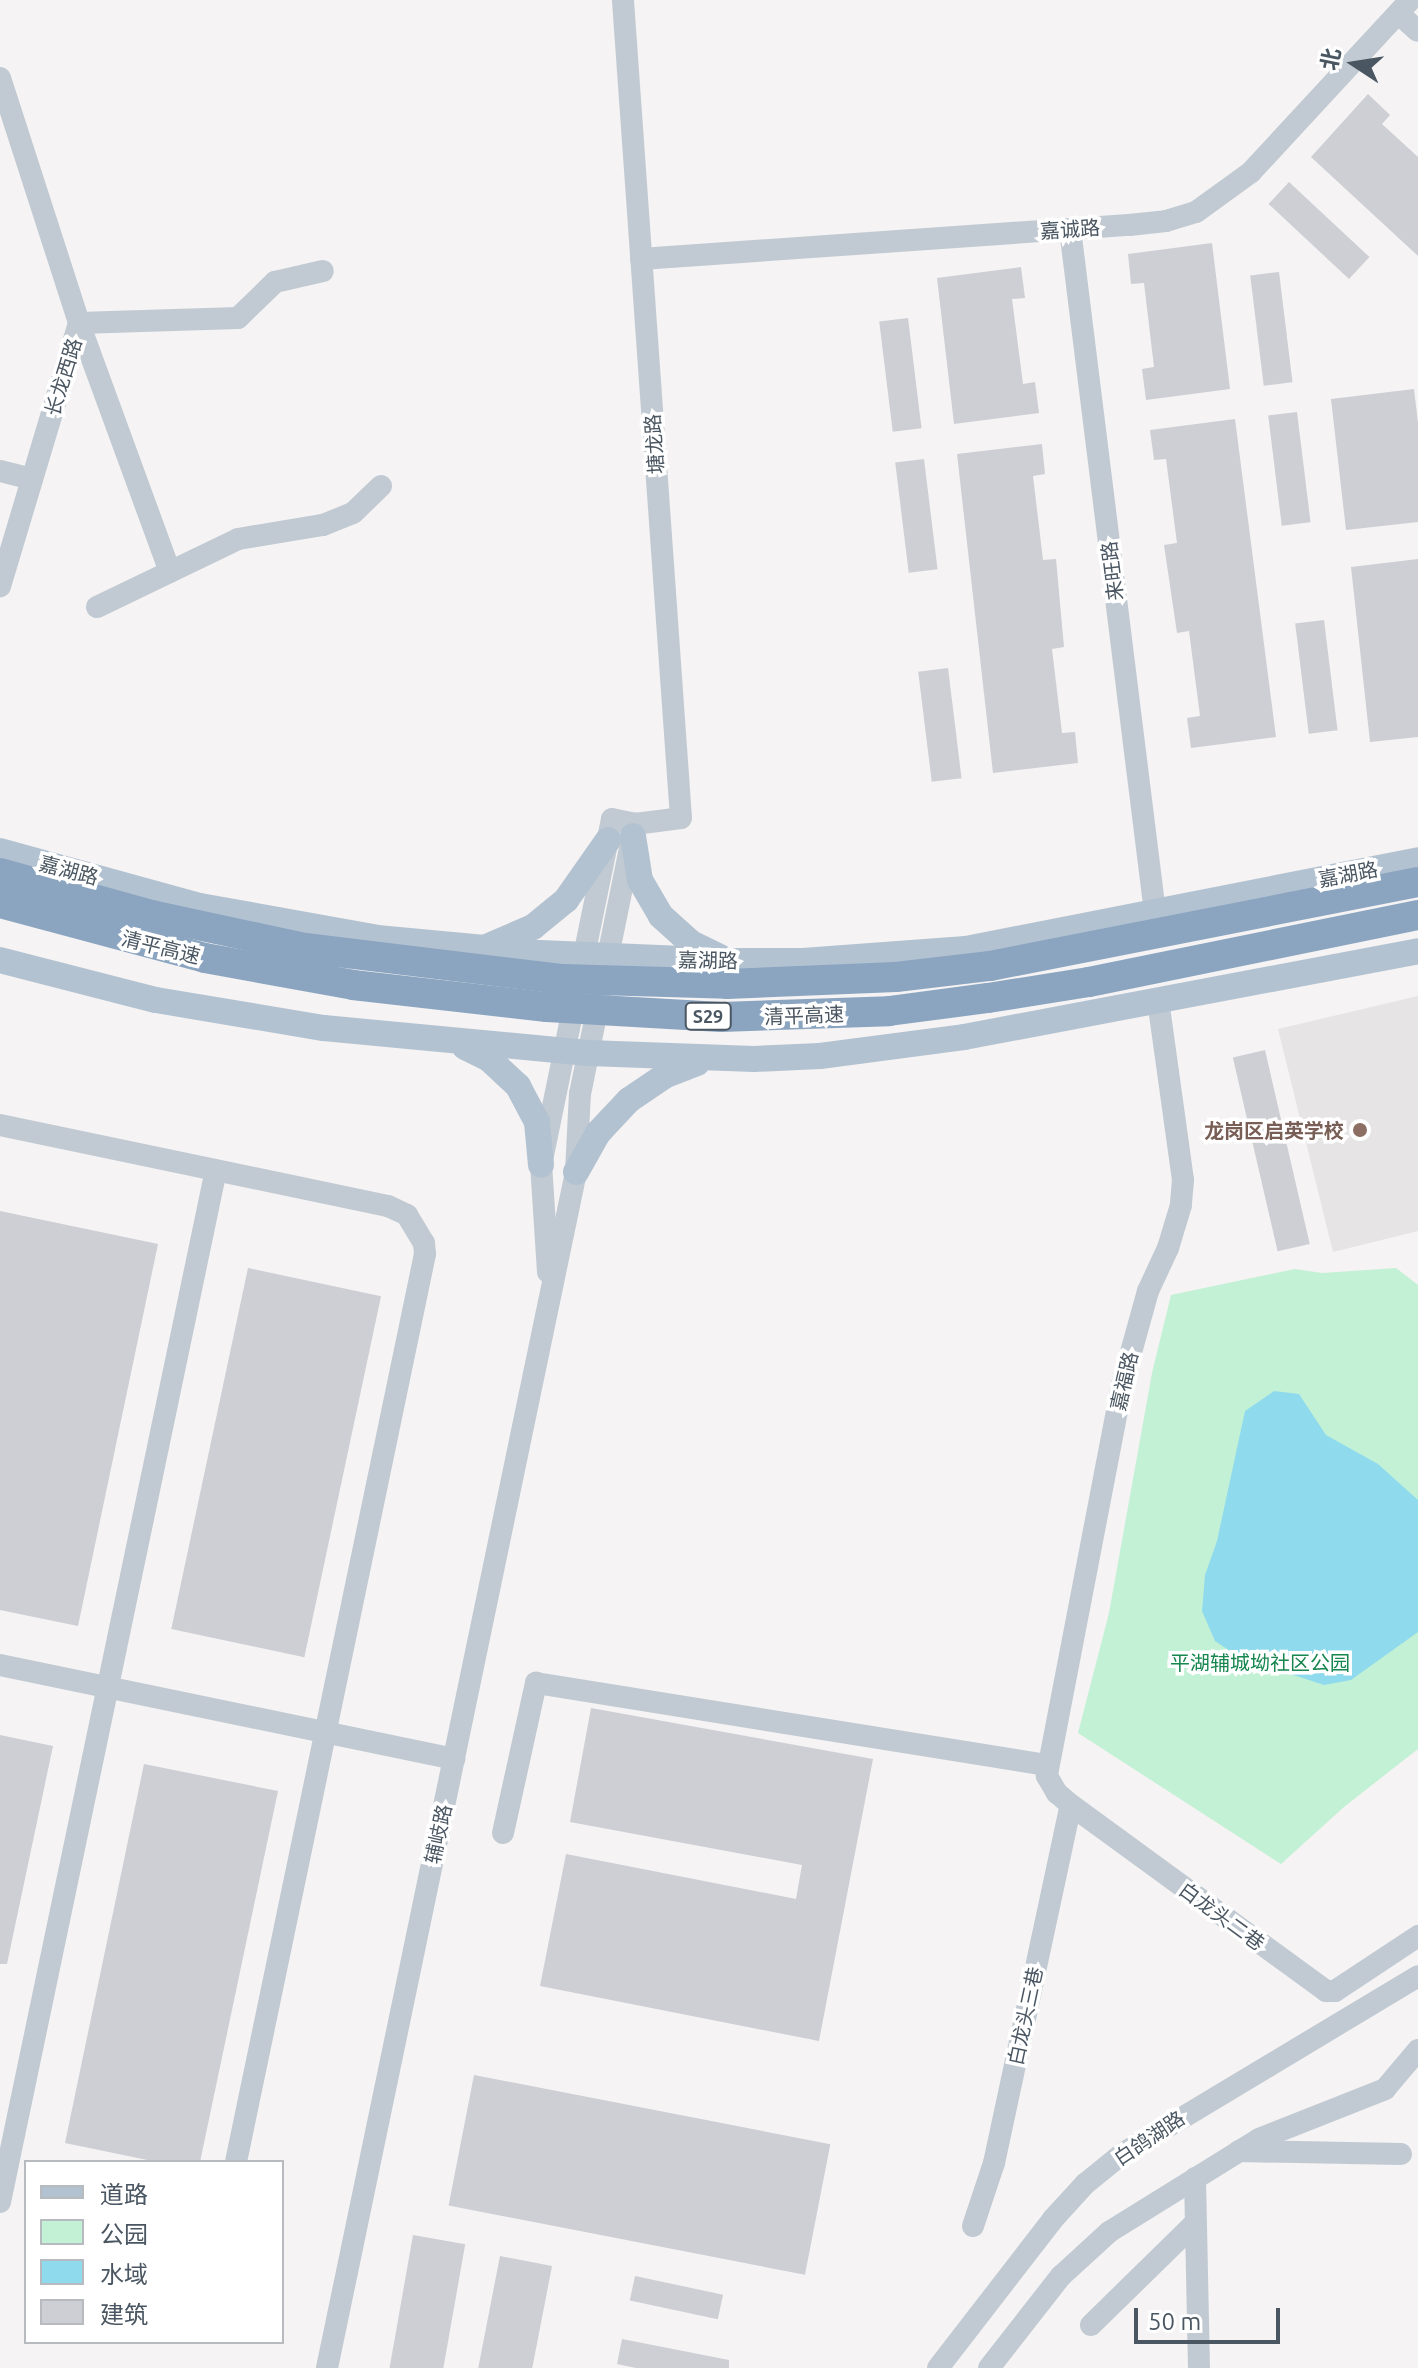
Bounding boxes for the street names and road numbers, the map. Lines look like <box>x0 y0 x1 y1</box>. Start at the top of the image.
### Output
street label: 嘉诚路 <box>1039 215 1101 243</box>
street label: 长龙西路 <box>40 335 86 419</box>
street label: 塘龙路 <box>640 413 668 475</box>
street label: 来旺路 <box>1096 540 1128 602</box>
street label: 嘉湖路 <box>37 851 101 889</box>
street label: 嘉湖路 <box>1316 856 1380 892</box>
street label: 清平高速 <box>119 926 203 968</box>
street label: 嘉湖路 <box>678 947 738 973</box>
road number: S29 <box>684 1002 732 1030</box>
street label: 清平高速 <box>764 1002 844 1028</box>
street label: 嘉福路 <box>1106 1349 1142 1413</box>
street label: 辅岐路 <box>420 1802 456 1866</box>
street label: 白龙头二巷 <box>1174 1877 1270 1955</box>
street label: 白龙头三巷 <box>1003 1965 1047 2067</box>
street label: 白鸽湖路 <box>1109 2106 1189 2170</box>

